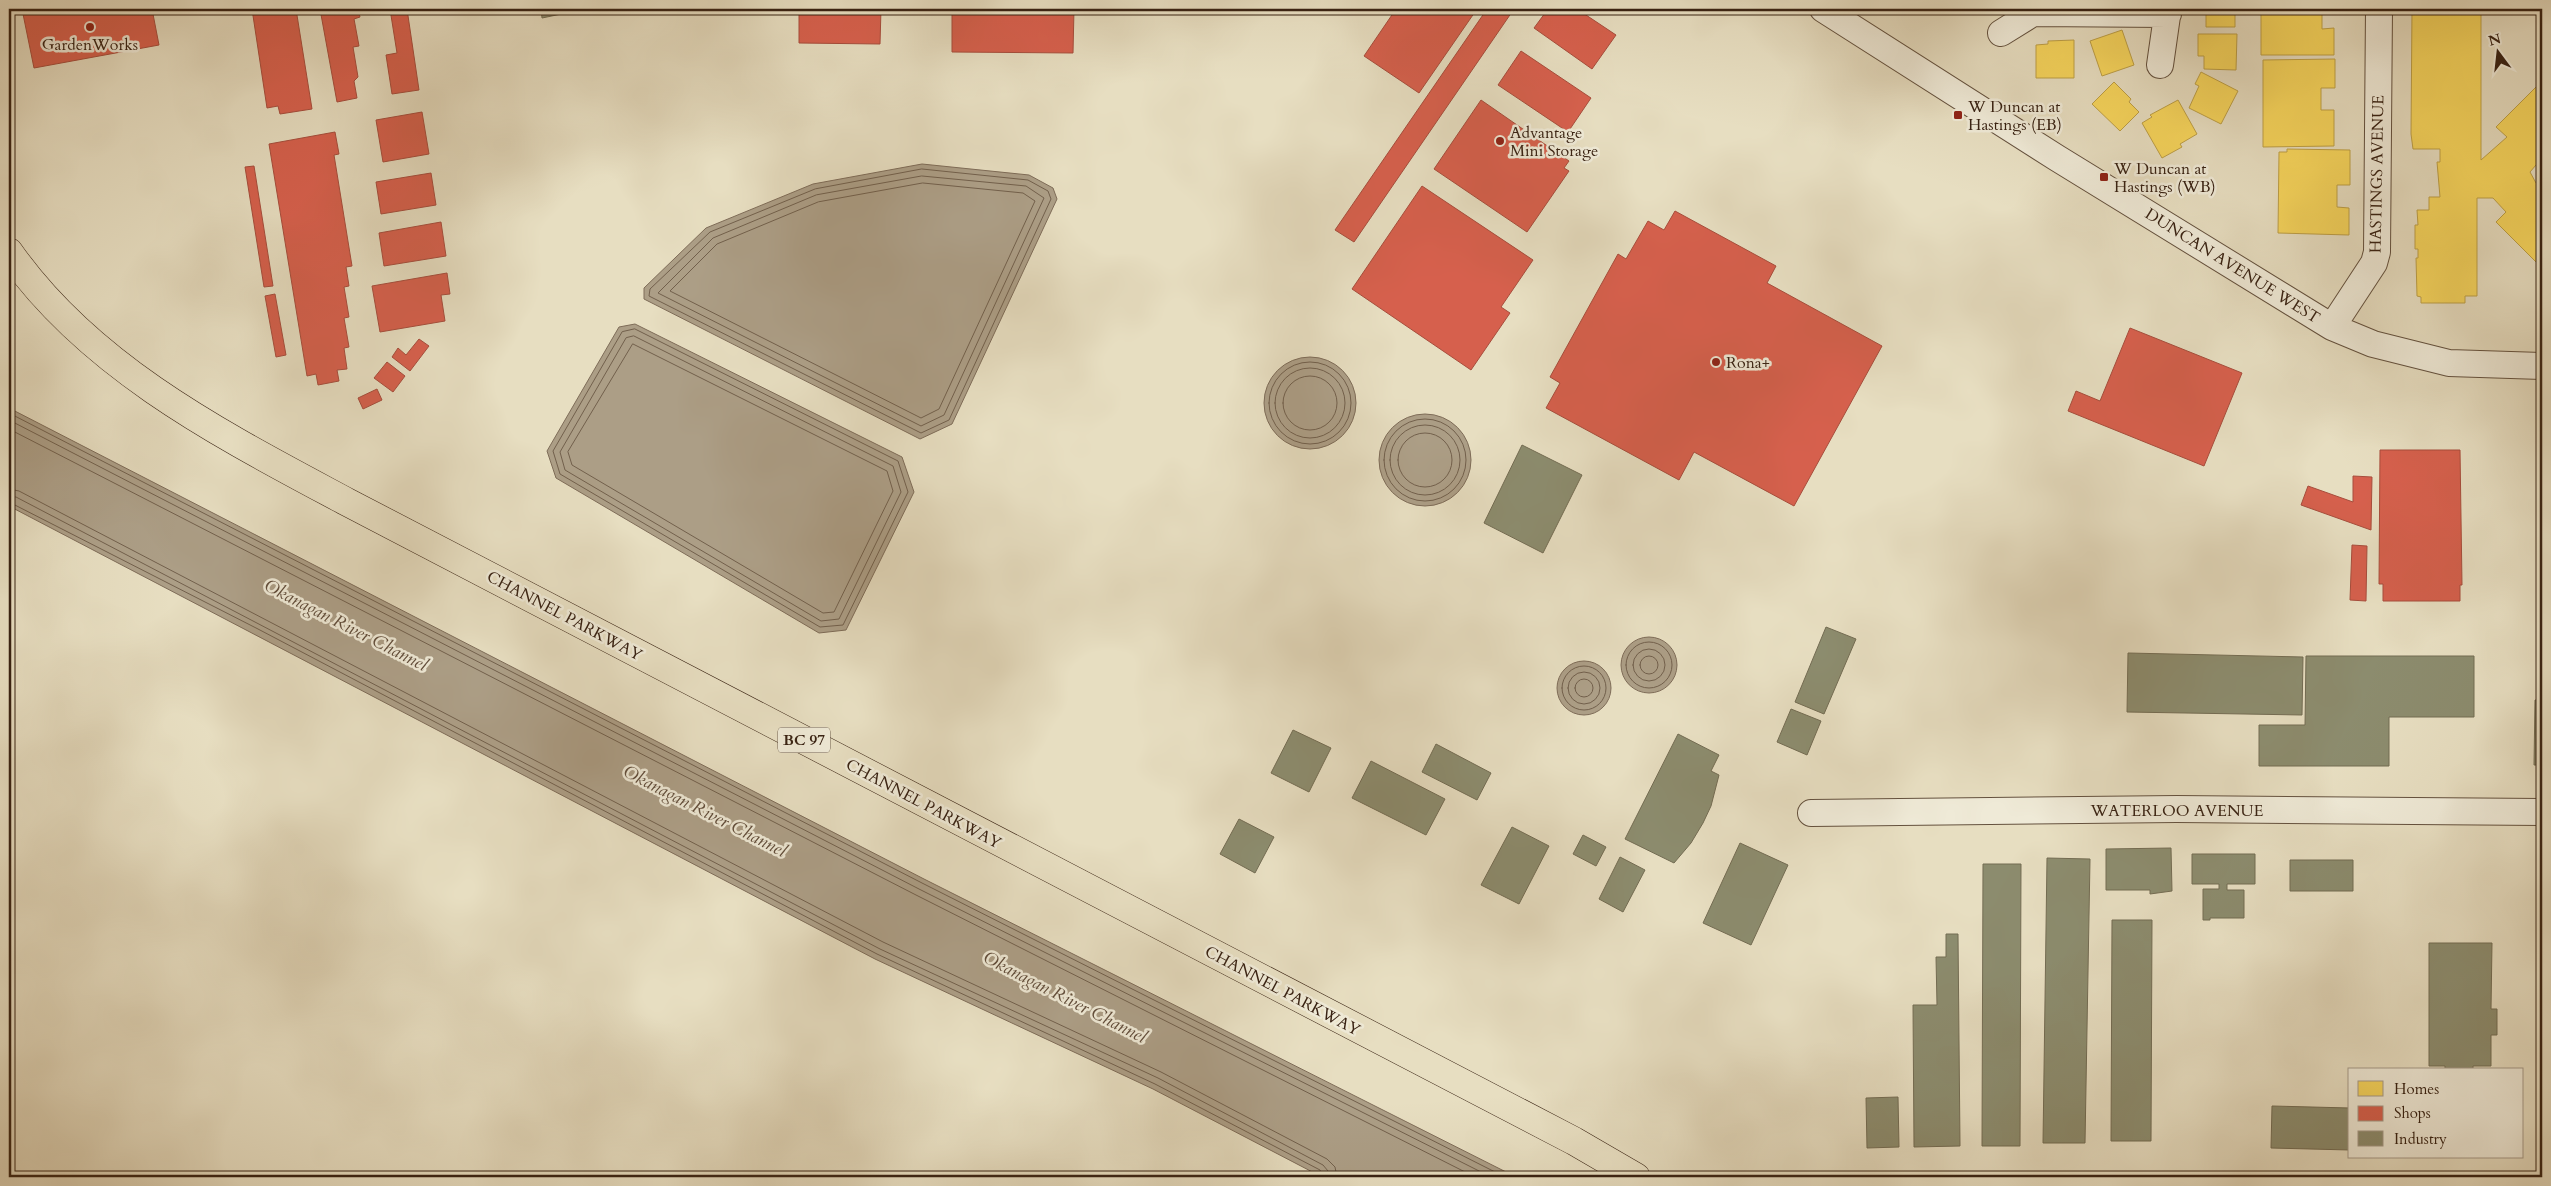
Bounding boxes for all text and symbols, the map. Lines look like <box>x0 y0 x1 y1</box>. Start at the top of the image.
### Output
marker: GardenWorks <box>84 21 96 33</box>
north arrow <box>2474 28 2524 78</box>
text: N <box>2486 29 2503 51</box>
place label: GardenWorks <box>42 34 138 56</box>
street label: HASTINGS AVENUE <box>2365 95 2389 253</box>
place label: W Duncan at Hastings (EB) <box>1967 96 2062 136</box>
marker: W Duncan at Hastings (EB) <box>1952 109 1964 121</box>
place label: Advantage Mini Storage <box>1510 122 1598 162</box>
marker: Advantage Mini Storage <box>1494 135 1506 147</box>
place label: W Duncan at Hastings (WB) <box>2113 158 2216 198</box>
marker: W Duncan at Hastings (WB) <box>2098 171 2110 183</box>
street label: DUNCAN AVENUE WEST <box>2141 203 2324 329</box>
place label: Rona+ <box>1726 352 1770 374</box>
marker: Rona+ <box>1710 356 1722 368</box>
street label: CHANNEL PARKWAY <box>483 566 646 666</box>
water label: Okanagan River Channel <box>260 573 433 678</box>
road number: BC 97 <box>778 728 830 752</box>
street label: CHANNEL PARKWAY <box>842 754 1005 854</box>
water label: Okanagan River Channel <box>619 759 792 864</box>
street label: WATERLOO AVENUE <box>2090 800 2264 822</box>
street label: CHANNEL PARKWAY <box>1201 941 1364 1041</box>
water label: Okanagan River Channel <box>979 945 1152 1050</box>
legend <box>2348 1068 2524 1158</box>
text: Homes <box>2394 1079 2439 1099</box>
text: Shops <box>2394 1103 2431 1123</box>
text: Industry <box>2394 1129 2447 1149</box>

